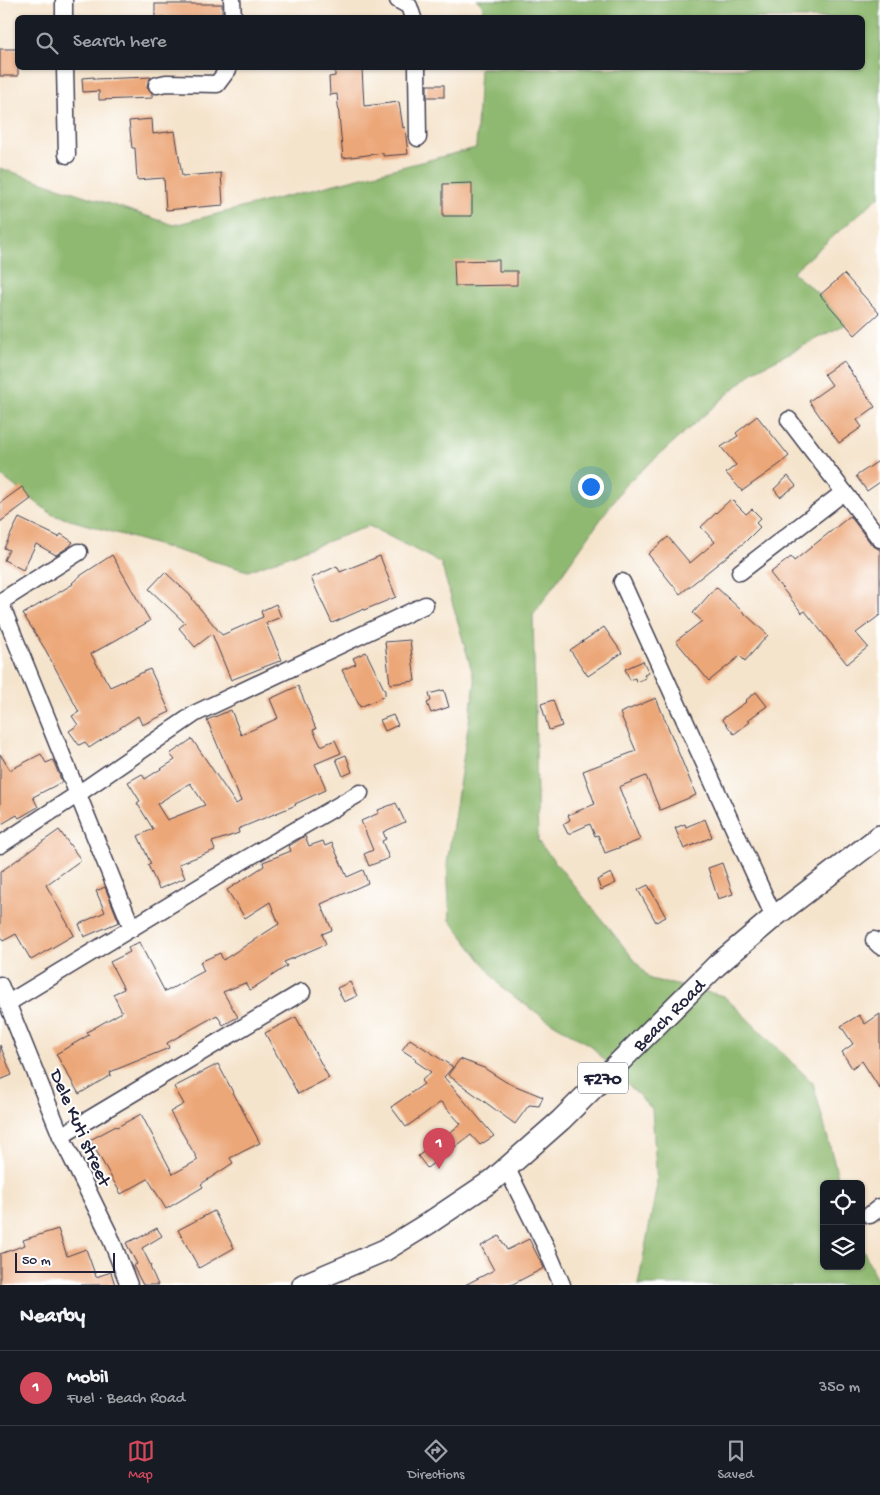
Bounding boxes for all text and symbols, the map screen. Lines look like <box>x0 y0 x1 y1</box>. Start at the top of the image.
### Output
search box <box>15 15 865 70</box>
icon: search <box>33 29 61 57</box>
text: Search here <box>73 31 167 54</box>
your location <box>578 474 604 500</box>
street label: Beach Road <box>628 974 713 1058</box>
road number: F270 <box>578 1062 628 1094</box>
street label: Dele Kuti street <box>42 1065 116 1192</box>
pin: 1 <box>423 1128 455 1169</box>
map controls <box>820 1180 865 1270</box>
button: locate <box>820 1180 865 1225</box>
button: layers <box>820 1225 865 1270</box>
scale bar <box>15 1250 115 1273</box>
text: 50 m <box>22 1253 51 1270</box>
text: Nearby <box>20 1305 85 1330</box>
text: Mobil <box>67 1367 108 1390</box>
text: 1 <box>33 1379 39 1398</box>
text: 350 m <box>819 1379 860 1398</box>
text: Fuel · Beach Road <box>67 1390 185 1409</box>
tab: Map <box>127 1437 155 1484</box>
tab: Directions <box>408 1437 465 1484</box>
tab: Saved <box>718 1437 753 1484</box>

